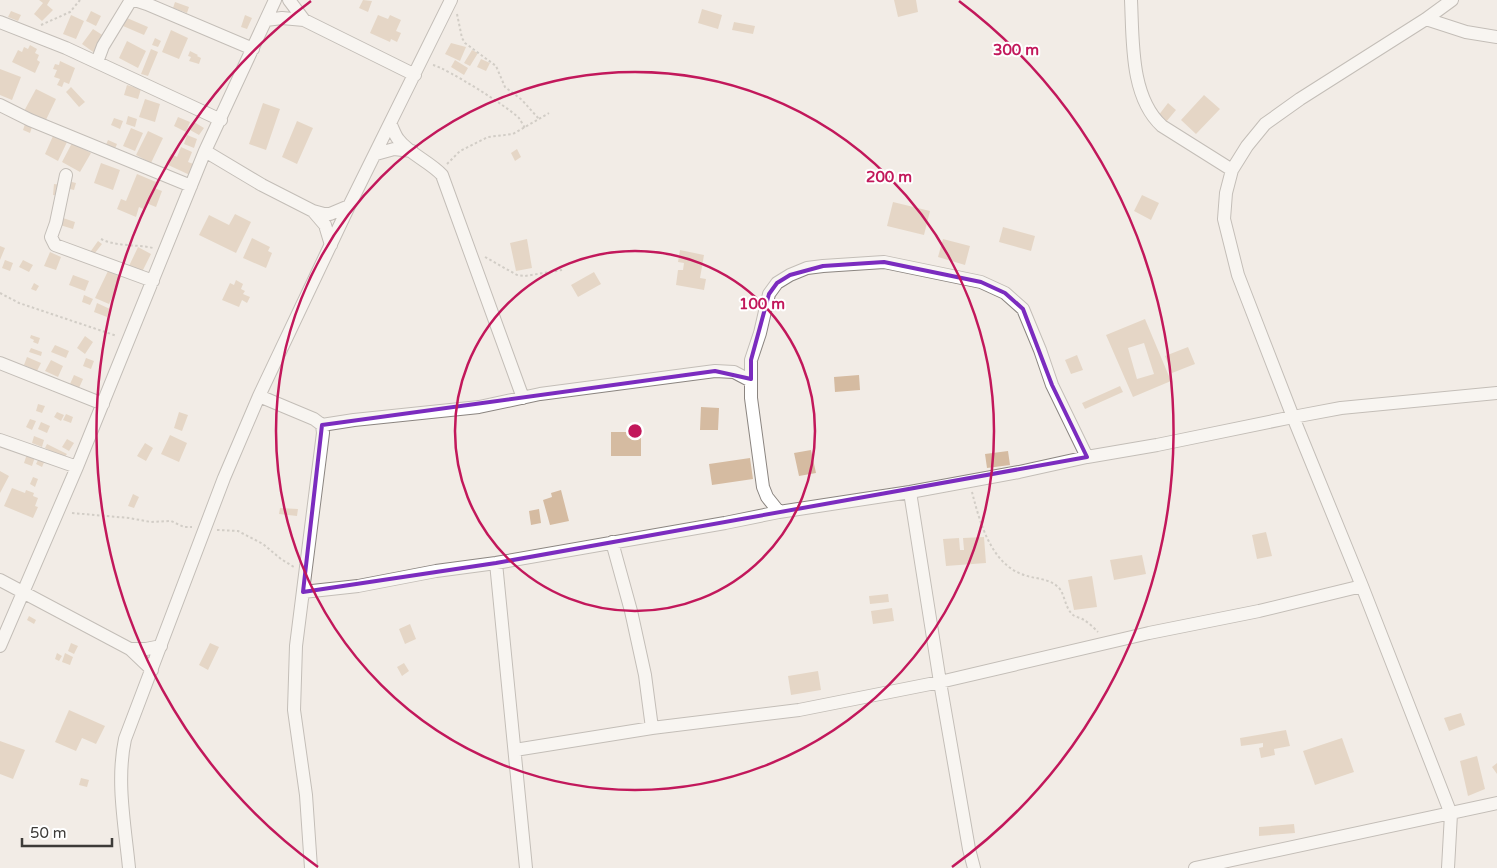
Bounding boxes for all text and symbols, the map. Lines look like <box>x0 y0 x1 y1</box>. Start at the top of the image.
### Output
text: 300 m <box>993 41 1039 59</box>
text: 200 m <box>866 168 912 186</box>
text: 100 m <box>739 295 785 313</box>
centre of rings <box>626 422 644 440</box>
scale bar <box>22 816 112 848</box>
text: 50 m <box>30 824 67 842</box>

